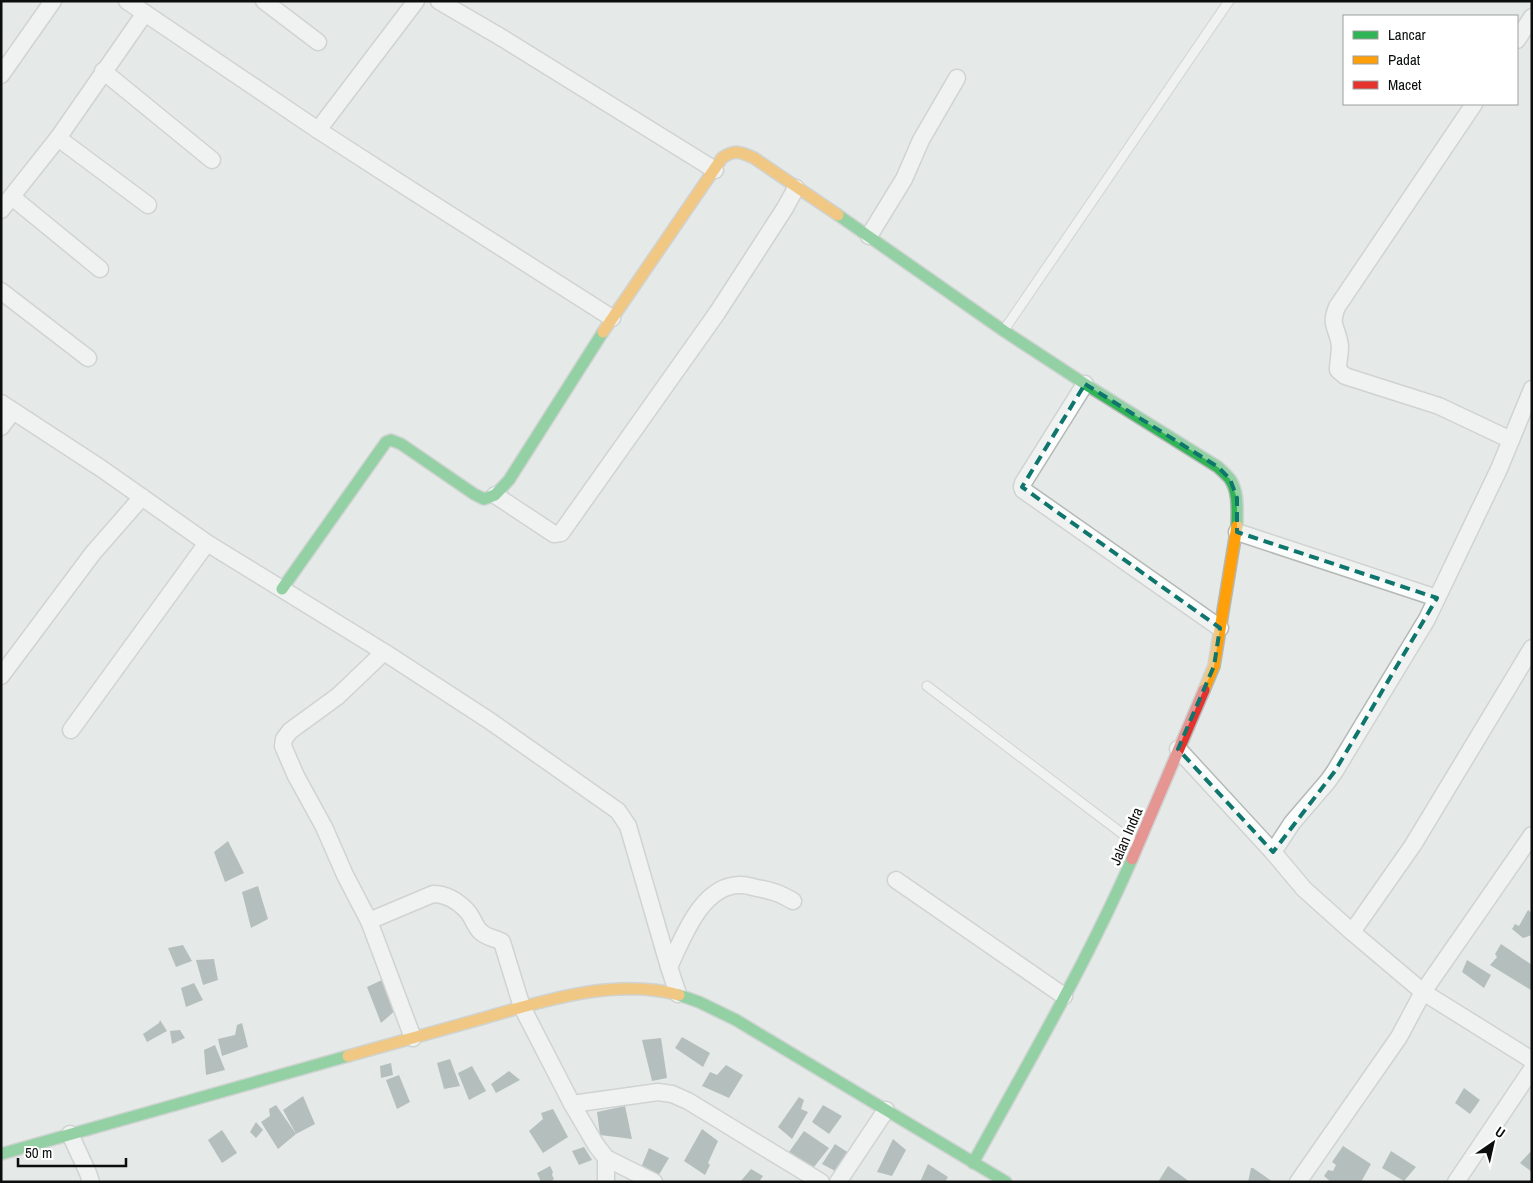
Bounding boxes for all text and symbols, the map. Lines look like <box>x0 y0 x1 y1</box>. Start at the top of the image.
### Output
legend <box>1343 15 1518 105</box>
text: Lancar <box>1388 24 1426 45</box>
text: Padat <box>1388 49 1421 70</box>
text: Macet <box>1388 74 1422 95</box>
street label: Jalan Indra <box>1104 804 1148 868</box>
north arrow <box>1468 1118 1518 1168</box>
text: U <box>1492 1122 1509 1142</box>
scale bar <box>18 1136 125 1168</box>
text: 50 m <box>25 1142 52 1163</box>

